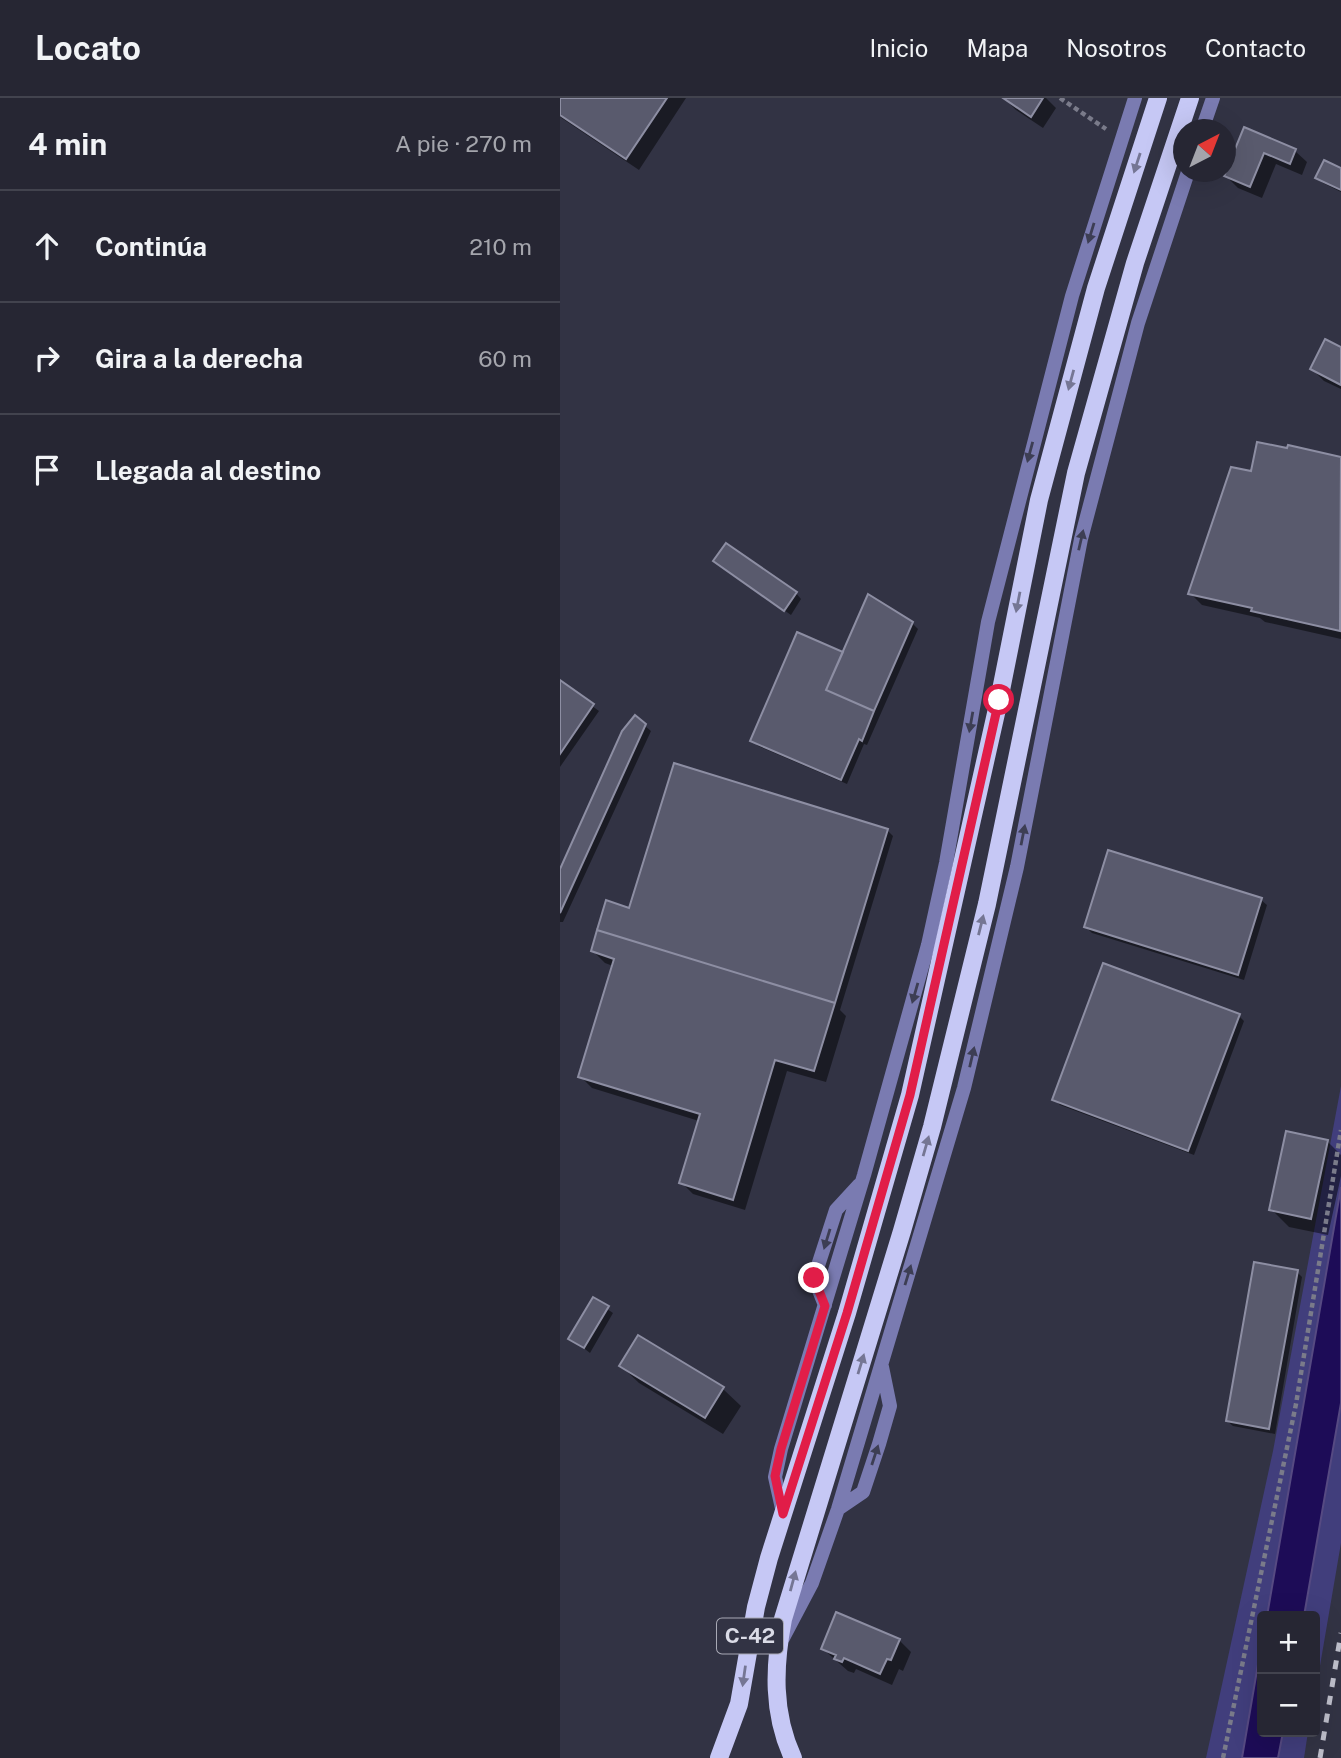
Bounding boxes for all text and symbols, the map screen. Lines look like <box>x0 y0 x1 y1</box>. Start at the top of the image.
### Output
text: Locato <box>35 29 141 67</box>
text: Inicio <box>869 34 928 62</box>
text: Mapa <box>966 34 1028 62</box>
text: Nosotros <box>1066 34 1167 62</box>
text: Contacto <box>1205 34 1306 62</box>
north arrow <box>1173 119 1236 182</box>
text: 4 min <box>28 126 107 162</box>
text: A pie · 270 m <box>395 130 532 157</box>
one-way arrow <box>1132 153 1142 174</box>
one-way arrow <box>1086 223 1096 244</box>
icon: ahead <box>28 227 66 265</box>
text: Continúa <box>95 231 207 262</box>
text: 210 m <box>469 233 532 260</box>
icon: right <box>28 339 66 377</box>
text: Gira a la derecha <box>95 343 303 374</box>
text: 60 m <box>478 345 532 372</box>
one-way arrow <box>1065 370 1076 392</box>
one-way arrow <box>1024 441 1035 463</box>
icon: arrive <box>28 451 66 489</box>
text: Llegada al destino <box>95 455 321 486</box>
one-way arrow <box>1076 529 1087 551</box>
one-way arrow <box>1013 591 1024 613</box>
route start <box>983 684 1014 715</box>
one-way arrow <box>965 711 976 733</box>
one-way arrow <box>1018 824 1029 846</box>
one-way arrow <box>976 914 987 936</box>
one-way arrow <box>909 982 920 1004</box>
one-way arrow <box>966 1045 977 1067</box>
one-way arrow <box>922 1135 932 1156</box>
one-way arrow <box>821 1228 831 1249</box>
route end <box>798 1262 829 1293</box>
one-way arrow <box>904 1264 914 1285</box>
one-way arrow <box>857 1353 867 1374</box>
one-way arrow <box>870 1445 881 1466</box>
one-way arrow <box>789 1570 799 1591</box>
map controls <box>1257 1611 1320 1737</box>
button: + <box>1257 1611 1320 1674</box>
road number: C-42 <box>717 1618 783 1654</box>
one-way arrow <box>738 1665 749 1687</box>
button: − <box>1257 1674 1320 1737</box>

